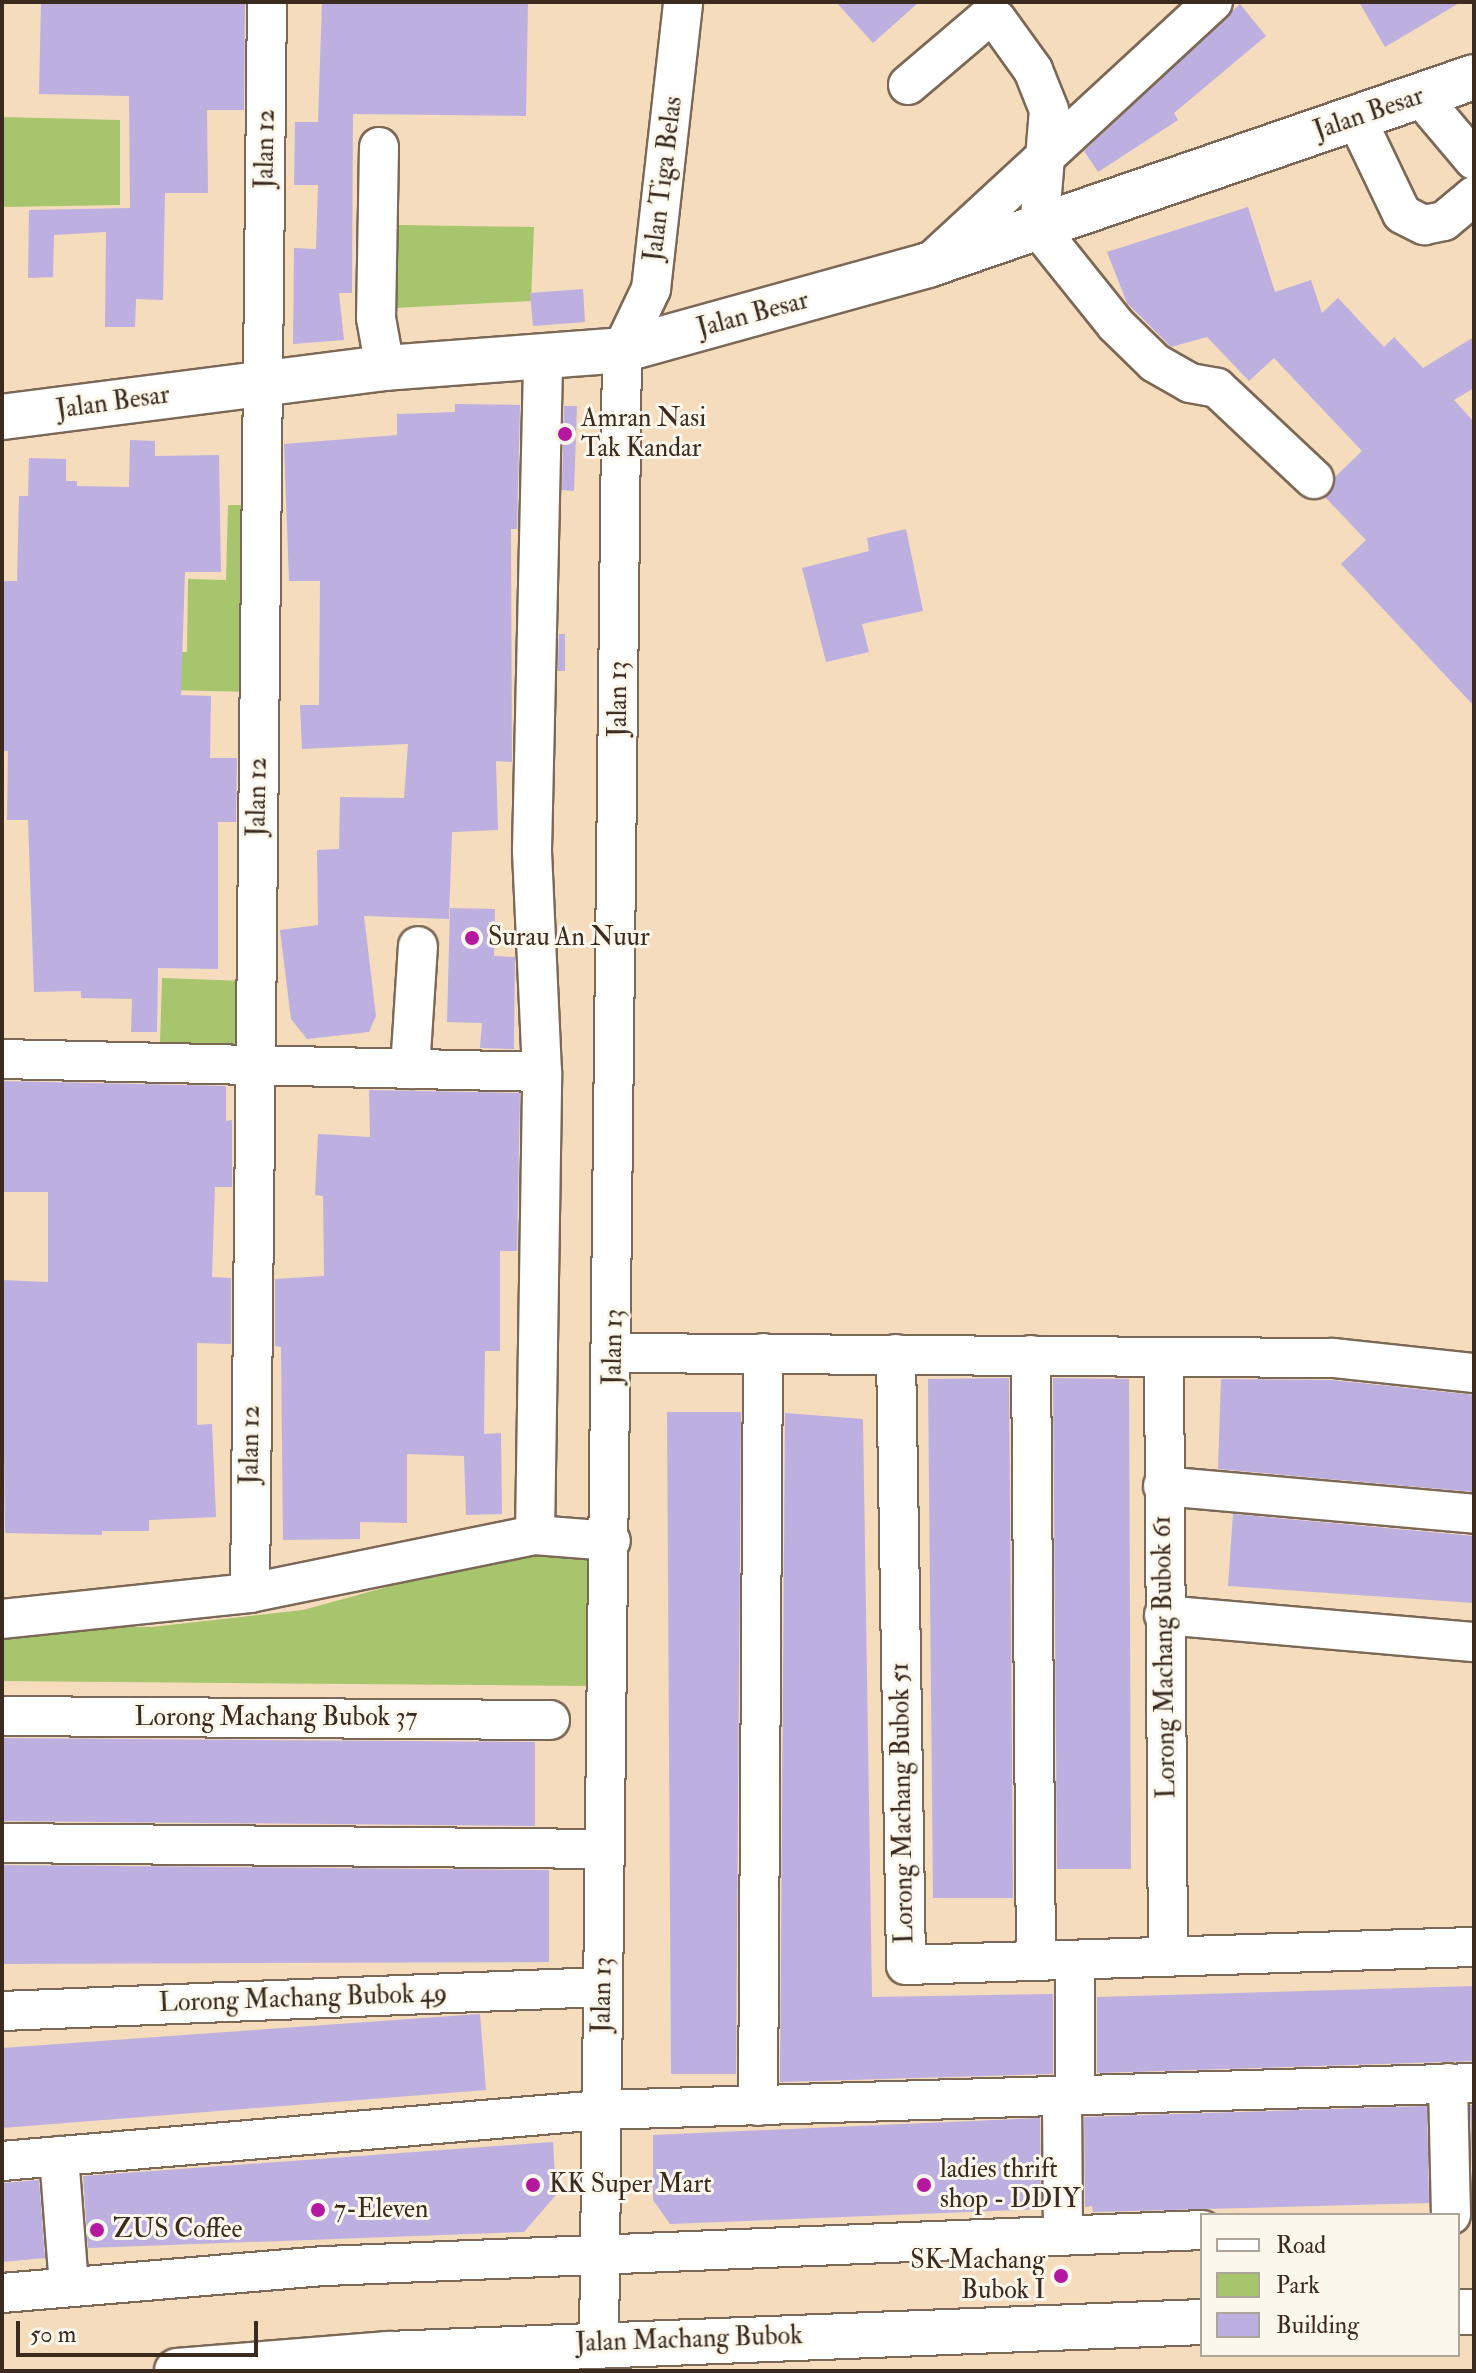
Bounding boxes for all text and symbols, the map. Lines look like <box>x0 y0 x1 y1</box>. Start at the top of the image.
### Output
street label: Jalan Besar <box>1310 81 1428 147</box>
street label: Jalan Tiga Belas <box>638 95 690 263</box>
street label: Jalan 12 <box>250 109 282 189</box>
street label: Jalan Besar <box>694 285 812 345</box>
street label: Jalan Besar <box>54 380 172 426</box>
place label: Amran Nasi Tak Kandar <box>581 403 706 464</box>
marker: Amran Nasi Tak Kandar <box>556 425 574 443</box>
street label: Jalan 13 <box>603 661 635 737</box>
street label: Jalan 12 <box>242 757 274 837</box>
place label: Surau An Nuur <box>488 922 650 954</box>
marker: Surau An Nuur <box>463 929 481 947</box>
street label: Jalan 13 <box>598 1309 630 1385</box>
street label: Jalan 12 <box>235 1405 267 1485</box>
street label: Lorong Machang Bubok 61 <box>1147 1515 1183 1799</box>
street label: Lorong Machang Bubok 51 <box>885 1662 921 1944</box>
street label: Lorong Machang Bubok 37 <box>135 1702 417 1734</box>
street label: Jalan 13 <box>587 1957 619 2033</box>
street label: Lorong Machang Bubok 49 <box>158 1978 448 2020</box>
place label: ladies thrift shop - DDIY <box>940 2154 1080 2216</box>
place label: KK Super Mart <box>549 2169 712 2201</box>
marker: KK Super Mart <box>524 2176 542 2194</box>
marker: ladies thrift shop - DDIY <box>915 2176 933 2194</box>
place label: 7-Eleven <box>334 2194 428 2226</box>
marker: 7-Eleven <box>309 2201 327 2219</box>
legend <box>1200 2213 1460 2357</box>
place label: ZUS Coffee <box>113 2214 242 2246</box>
marker: ZUS Coffee <box>88 2221 106 2239</box>
text: Road <box>1276 2230 1326 2261</box>
place label: SK Machang Bubok I <box>910 2245 1045 2306</box>
marker: SK Machang Bubok I <box>1052 2267 1070 2285</box>
text: Park <box>1276 2270 1320 2301</box>
scale bar <box>20 2305 262 2355</box>
text: Building <box>1276 2310 1359 2341</box>
text: 50 m <box>30 2319 76 2350</box>
street label: Jalan Machang Bubok <box>575 2320 803 2360</box>

